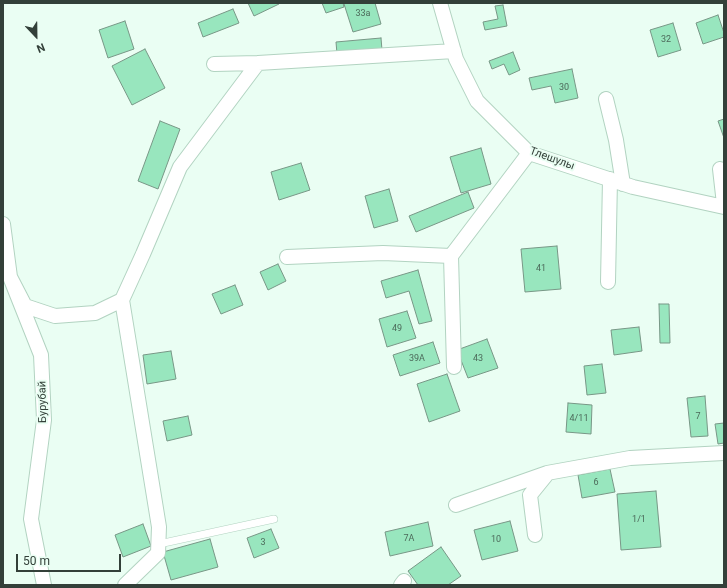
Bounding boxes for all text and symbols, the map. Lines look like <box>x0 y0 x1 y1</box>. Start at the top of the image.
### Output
house number: 33а <box>355 9 371 19</box>
north arrow <box>16 16 56 56</box>
house number: 32 <box>661 35 671 45</box>
text: N <box>35 40 47 55</box>
house number: 30 <box>559 83 569 93</box>
street label: Тлешулы <box>528 145 576 173</box>
house number: 41 <box>536 264 546 274</box>
house number: 49 <box>392 324 402 334</box>
house number: 39А <box>409 354 425 364</box>
house number: 43 <box>473 354 483 364</box>
street label: Бурубай <box>36 381 50 423</box>
house number: 7 <box>695 412 701 422</box>
house number: 4/11 <box>570 414 588 424</box>
house number: 6 <box>593 478 599 488</box>
house number: 1/1 <box>632 515 646 525</box>
house number: 7А <box>404 534 414 544</box>
house number: 10 <box>491 535 501 545</box>
house number: 3 <box>260 538 266 548</box>
scale bar <box>18 546 123 572</box>
text: 50 m <box>23 554 50 568</box>

